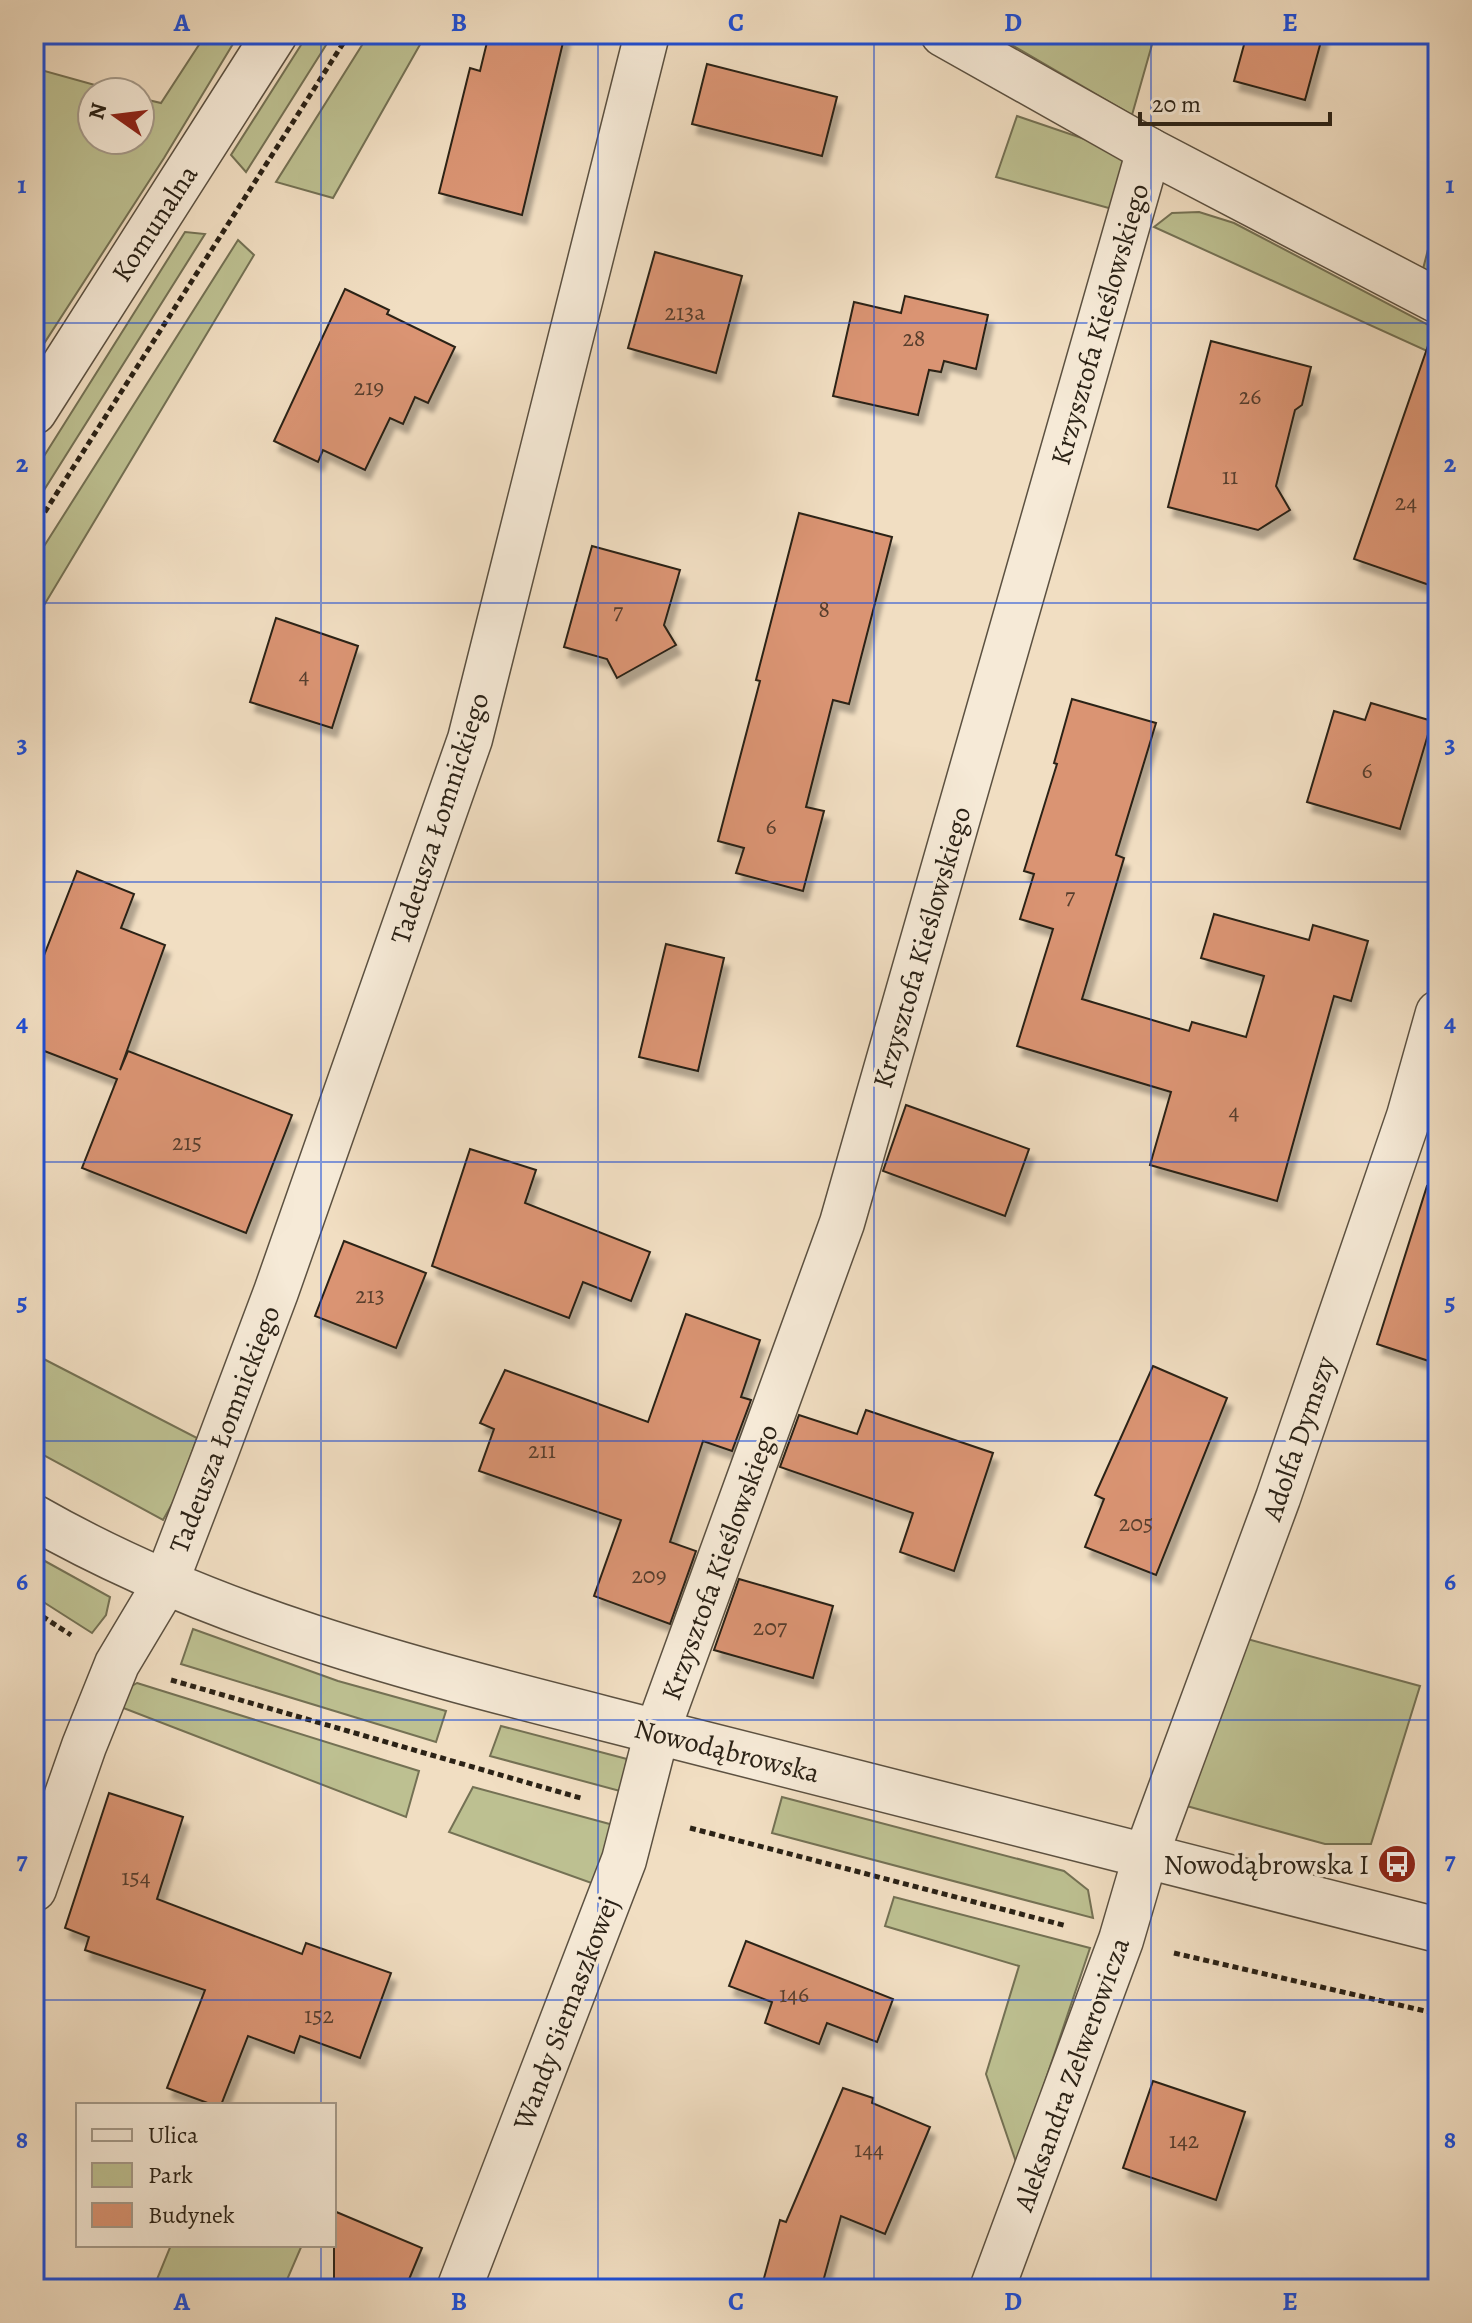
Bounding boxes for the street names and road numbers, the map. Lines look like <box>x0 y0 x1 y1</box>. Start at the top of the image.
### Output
street label: Komunalna <box>103 158 207 290</box>
street label: Krzysztofa Kieślowskiego <box>1042 179 1158 469</box>
street label: Tadeusza Łomnickiego <box>381 688 499 949</box>
street label: Krzysztofa Kieślowskiego <box>864 802 980 1092</box>
street label: Tadeusza Łomnickiego <box>160 1300 290 1559</box>
street label: Adolfa Dymszy <box>1253 1350 1345 1527</box>
street label: Krzysztofa Kieślowskiego <box>652 1419 788 1706</box>
street label: Nowodąbrowska <box>630 1710 824 1792</box>
street label: Wandy Siemaszkowej <box>504 1891 628 2136</box>
street label: Aleksandra Zelwerowicza <box>1004 1932 1139 2217</box>

